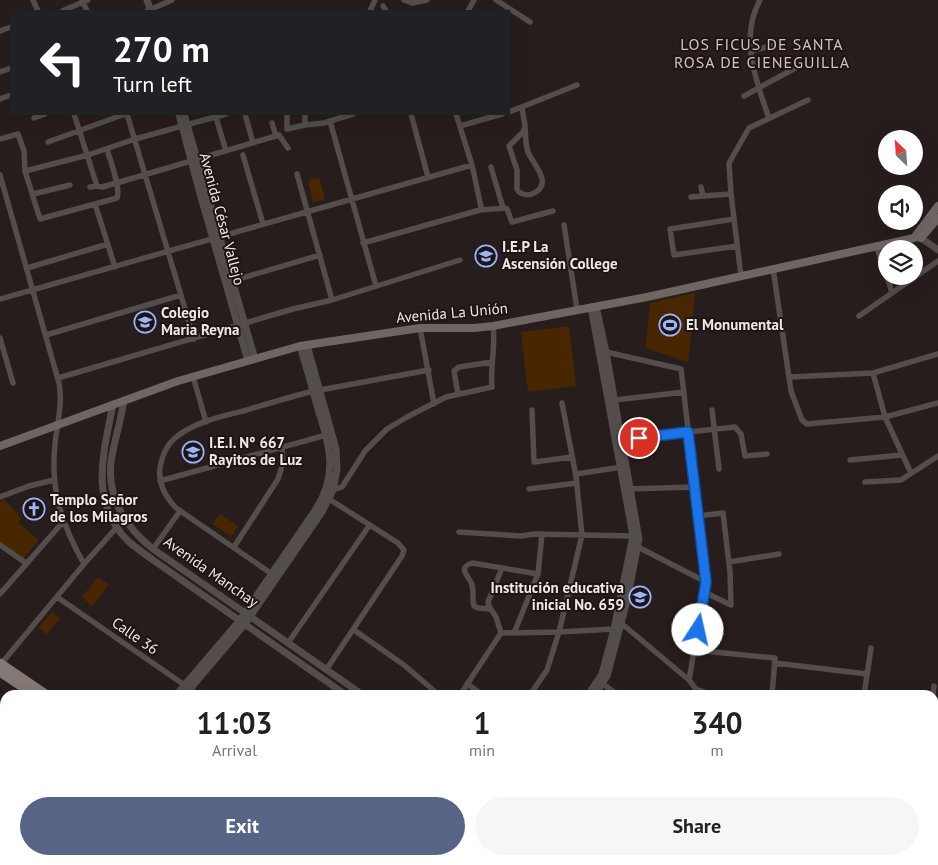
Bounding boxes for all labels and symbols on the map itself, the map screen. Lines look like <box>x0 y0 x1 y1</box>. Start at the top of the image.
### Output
district label: LOS FICUS DE SANTA ROSA DE CIENEGUILLA <box>674 34 850 72</box>
north arrow <box>878 130 922 175</box>
street label: Avenida César Vallejo <box>196 151 249 287</box>
place label: I.E.P La Ascensión College <box>502 237 618 273</box>
school or university icon: I.E.P La Ascensión College <box>474 244 498 268</box>
street label: Avenida La Unión <box>395 298 508 327</box>
place label: Colegio Maria Reyna <box>161 303 239 339</box>
school or university icon: Colegio Maria Reyna <box>133 310 157 334</box>
sports icon: El Monumental <box>658 313 682 337</box>
place label: El Monumental <box>686 315 784 334</box>
pin <box>618 417 660 459</box>
place label: I.E.I. N° 667 Rayitos de Luz <box>209 433 302 469</box>
school or university icon: I.E.I. N° 667 Rayitos de Luz <box>181 440 205 464</box>
place label: Templo Señor de los Milagros <box>50 490 148 526</box>
church icon: Templo Señor de los Milagros <box>22 497 46 521</box>
street label: Avenida Manchay <box>160 532 262 611</box>
place label: Institución educativa inicial No. 659 <box>491 578 624 614</box>
school or university icon: Institución educativa inicial No. 659 <box>628 585 652 609</box>
position arrow <box>671 603 723 655</box>
street label: Calle 36 <box>108 613 162 658</box>

